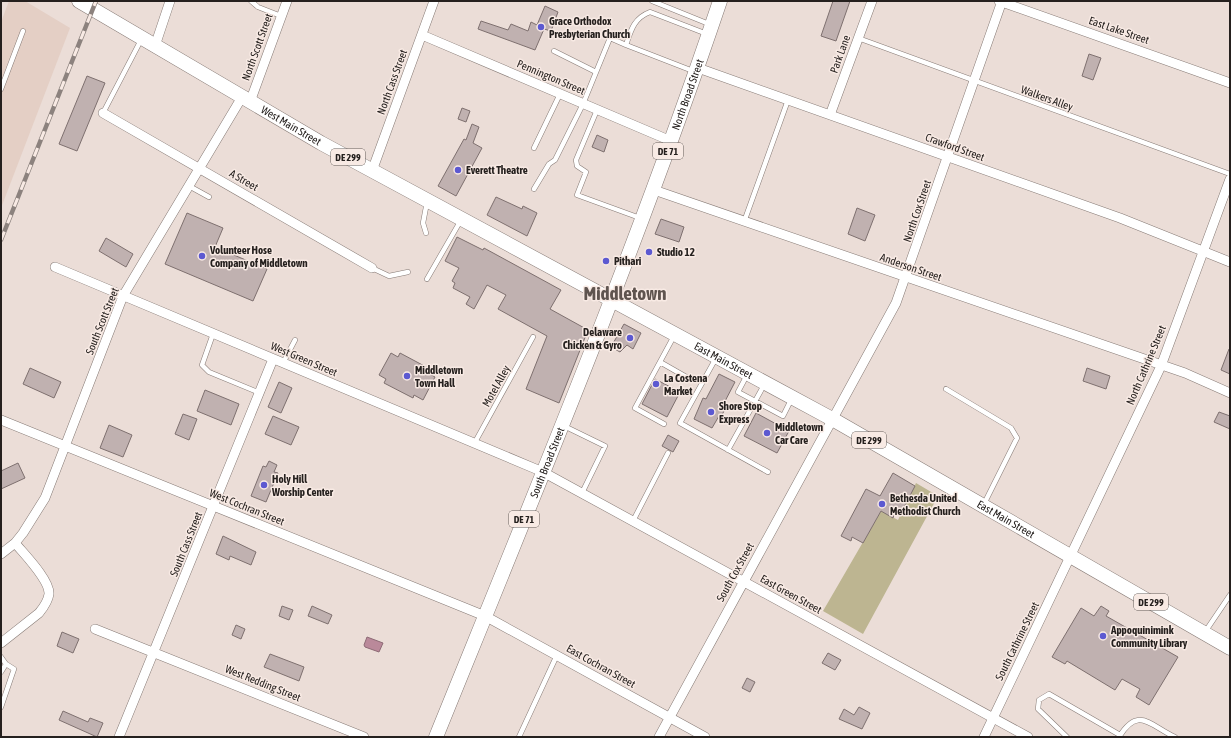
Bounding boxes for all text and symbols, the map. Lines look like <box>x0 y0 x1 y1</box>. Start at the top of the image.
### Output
street label: North Scott Street <box>239 12 275 82</box>
street label: East Lake Street <box>1087 14 1151 46</box>
place label: Grace Orthodox Presbyterian Church <box>549 15 630 40</box>
marker: Grace Orthodox Presbyterian Church <box>536 22 546 32</box>
street label: Park Lane <box>828 33 852 75</box>
street label: North Cass Street <box>375 48 409 116</box>
street label: Pennington Street <box>515 57 587 97</box>
street label: North Broad Street <box>669 57 706 132</box>
street label: Walkers Alley <box>1019 83 1075 113</box>
street label: West Main Street <box>259 103 323 148</box>
street label: Crawford Street <box>924 131 986 163</box>
road number: DE 71 <box>653 143 683 159</box>
road number: DE 299 <box>331 149 365 165</box>
place label: Everett Theatre <box>466 164 528 176</box>
marker: Everett Theatre <box>453 165 463 175</box>
street label: A Street <box>228 167 260 193</box>
street label: North Cox Street <box>901 178 933 244</box>
place label: Volunteer Hose Company of Middletown <box>209 244 308 269</box>
place label: Studio 12 <box>657 246 695 258</box>
marker: Studio 12 <box>644 247 654 257</box>
marker: Volunteer Hose Company of Middletown <box>197 251 207 261</box>
street label: Anderson Street <box>879 251 943 283</box>
place label: Pithari <box>614 255 642 267</box>
marker: Pithari <box>601 256 611 266</box>
district label: Middletown <box>583 282 667 304</box>
street label: South Scott Street <box>83 286 121 356</box>
street label: North Cathrine Street <box>1124 323 1168 407</box>
place label: Delaware Chicken & Gyro <box>563 326 622 351</box>
marker: Delaware Chicken & Gyro <box>625 333 635 343</box>
street label: West Green Street <box>269 340 339 378</box>
street label: East Main Street <box>692 340 755 381</box>
street label: Motel Alley <box>480 363 513 409</box>
place label: Middletown Town Hall <box>415 364 463 389</box>
marker: Middletown Town Hall <box>402 371 412 381</box>
place label: La Costena Market <box>664 372 707 397</box>
marker: La Costena Market <box>651 379 661 389</box>
place label: Shore Stop Express <box>719 400 762 425</box>
marker: Shore Stop Express <box>706 407 716 417</box>
place label: Middletown Car Care <box>775 421 823 446</box>
street label: South Broad Street <box>528 426 567 500</box>
marker: Middletown Car Care <box>762 428 772 438</box>
road number: DE 299 <box>852 432 886 448</box>
place label: Holy Hill Worship Center <box>271 473 334 498</box>
marker: Holy Hill Worship Center <box>259 480 269 490</box>
street label: West Cochran Street <box>208 486 286 528</box>
place label: Bethesda United Methodist Church <box>890 492 961 517</box>
street label: East Main Street <box>975 498 1037 540</box>
marker: Bethesda United Methodist Church <box>877 499 887 509</box>
street label: South Cass Street <box>168 510 204 578</box>
road number: DE 71 <box>509 511 539 527</box>
street label: South Cox Street <box>714 541 756 603</box>
street label: East Green Street <box>758 572 824 616</box>
road number: DE 299 <box>1134 594 1168 610</box>
street label: South Cathrine Street <box>993 600 1041 682</box>
place label: Appoquinimink Community Library <box>1110 624 1188 649</box>
marker: Appoquinimink Community Library <box>1098 631 1108 641</box>
street label: East Cochran Street <box>564 642 638 690</box>
street label: West Redding Street <box>224 662 302 704</box>

